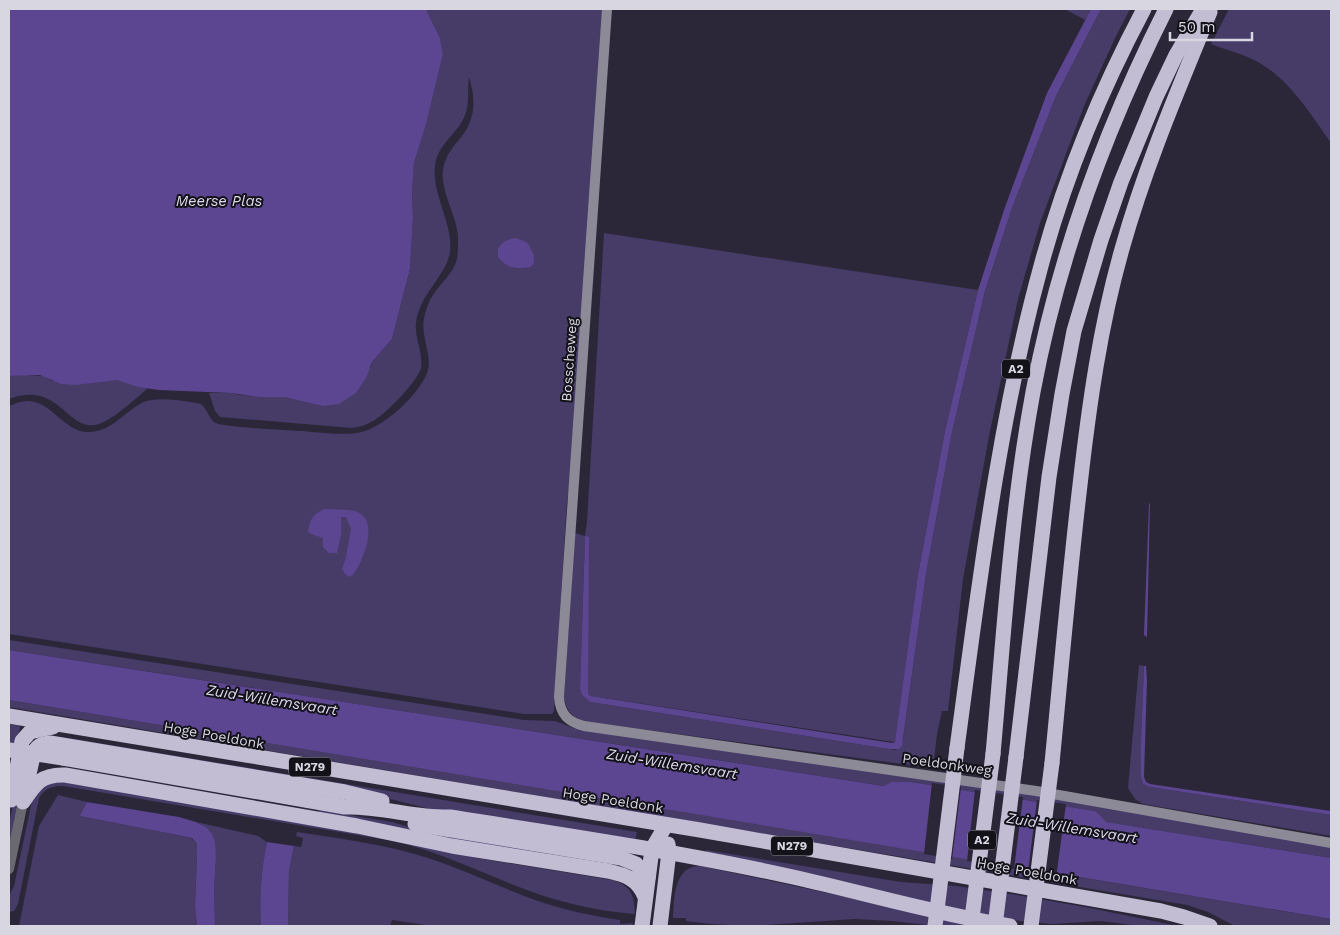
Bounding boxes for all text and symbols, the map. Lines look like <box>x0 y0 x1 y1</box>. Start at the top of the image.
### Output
scale bar <box>1170 10 1252 42</box>
text: 50 m <box>1178 18 1215 36</box>
water label: Meerse Plas <box>176 192 263 210</box>
street label: Bosscheweg <box>558 317 580 402</box>
road number: A2 <box>1002 359 1030 378</box>
water label: Zuid-Willemsvaart <box>204 681 340 719</box>
street label: Hoge Poeldonk <box>162 718 266 752</box>
water label: Zuid-Willemsvaart <box>604 745 740 783</box>
street label: Poeldonkweg <box>901 750 993 778</box>
road number: N279 <box>289 758 331 776</box>
street label: Hoge Poeldonk <box>561 784 665 816</box>
water label: Zuid-Willemsvaart <box>1004 809 1140 847</box>
road number: A2 <box>968 830 996 850</box>
road number: N279 <box>771 836 813 856</box>
street label: Hoge Poeldonk <box>975 854 1079 888</box>

